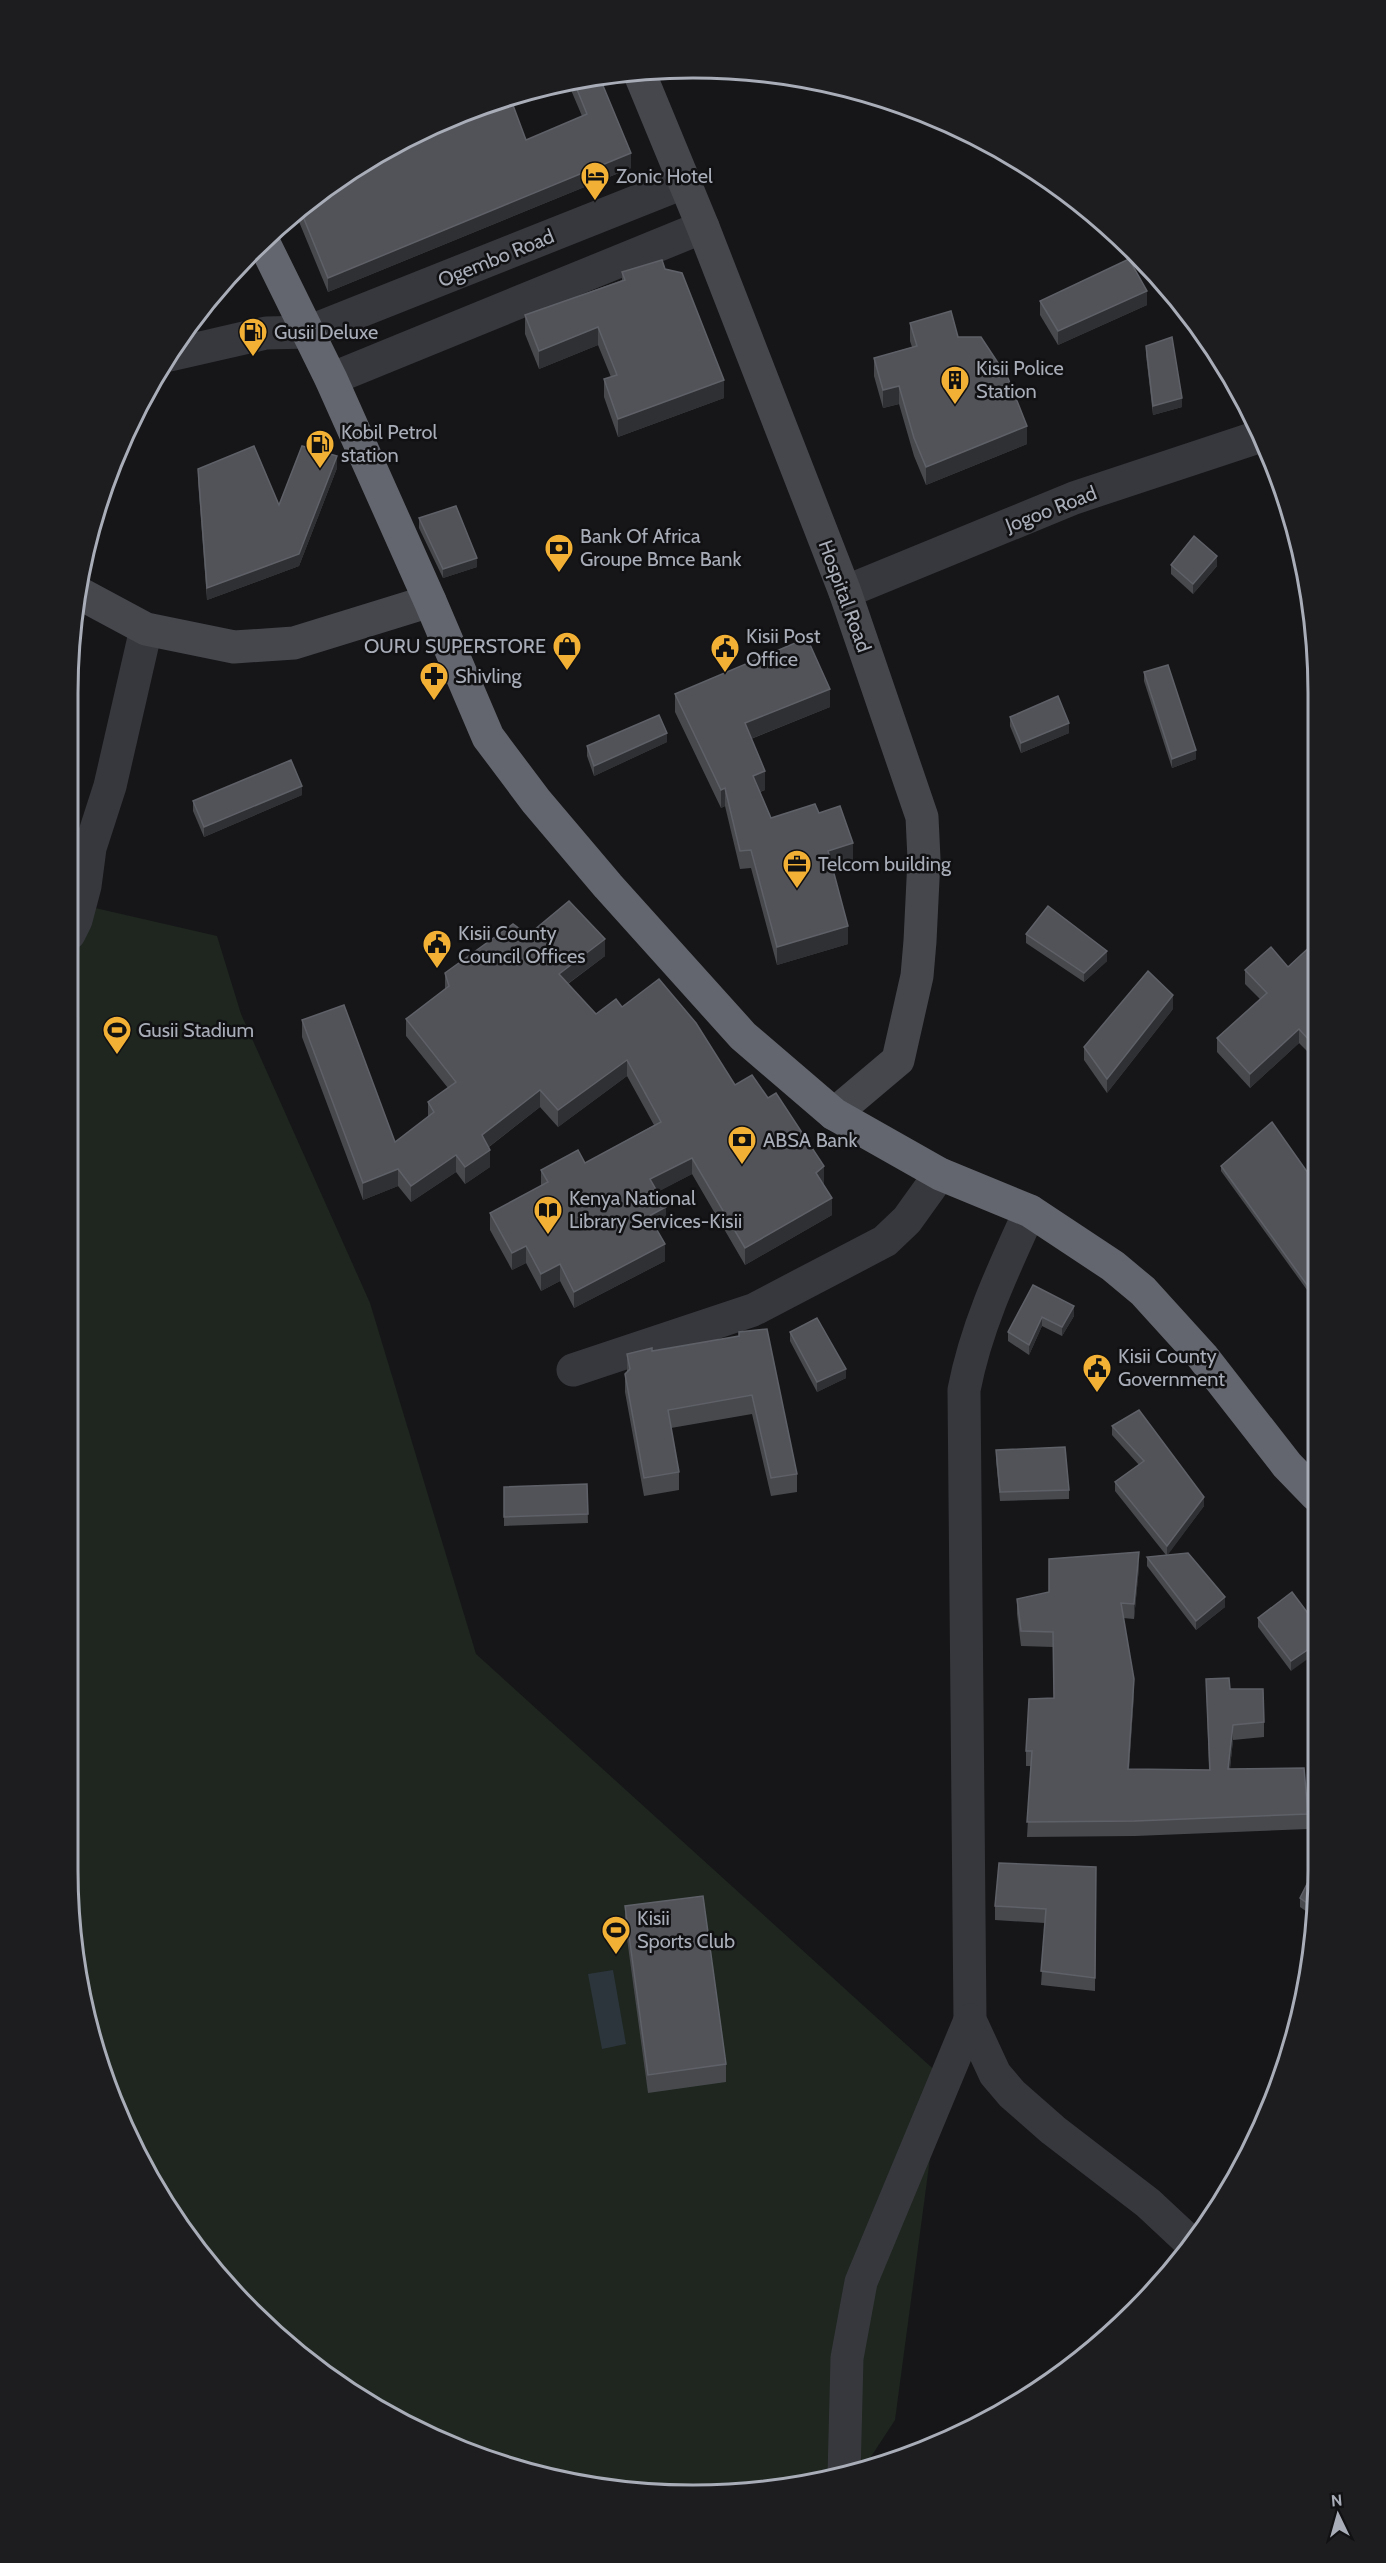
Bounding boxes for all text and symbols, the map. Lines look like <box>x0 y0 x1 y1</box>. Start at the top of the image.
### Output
hotel icon: Zonic Hotel <box>579 160 611 202</box>
place label: Zonic Hotel <box>616 164 713 188</box>
street label: Ogembo Road <box>434 224 558 292</box>
fuel station icon: Gusii Deluxe <box>237 316 269 358</box>
place label: Gusii Deluxe <box>274 320 378 344</box>
place label: Kisii Police Station <box>976 356 1064 403</box>
building icon: Kisii Police Station <box>939 364 971 406</box>
place label: Kobil Petrol station <box>341 420 437 467</box>
fuel station icon: Kobil Petrol station <box>304 428 336 470</box>
street label: Jogoo Road <box>1001 481 1100 538</box>
place label: Bank Of Africa Groupe Bmce Bank <box>580 524 741 571</box>
bank icon: Bank Of Africa Groupe Bmce Bank <box>543 532 575 574</box>
street label: Hospital Road <box>814 537 876 655</box>
place label: Kisii Post Office <box>746 624 821 671</box>
shop icon: OURU SUPERSTORE <box>551 630 583 672</box>
public building icon: Kisii Post Office <box>709 632 741 674</box>
place label: OURU SUPERSTORE <box>364 634 546 658</box>
pharmacy icon: Shivling <box>418 660 450 702</box>
place label: Shivling <box>455 664 523 688</box>
office icon: Telcom building <box>781 848 813 890</box>
place label: Telcom building <box>818 852 952 876</box>
place label: Kisii County Council Offices <box>458 921 585 968</box>
public building icon: Kisii County Council Offices <box>421 928 453 970</box>
sports icon: Gusii Stadium <box>101 1014 133 1056</box>
place label: Gusii Stadium <box>138 1018 254 1042</box>
bank icon: ABSA Bank <box>726 1124 758 1166</box>
place label: ABSA Bank <box>763 1128 857 1152</box>
place label: Kenya National Library Services-Kisii <box>569 1186 742 1233</box>
library icon: Kenya National Library Services-Kisii <box>532 1194 564 1236</box>
place label: Kisii County Government <box>1118 1344 1225 1391</box>
public building icon: Kisii County Government <box>1081 1352 1113 1394</box>
place label: Kisii Sports Club <box>637 1906 735 1953</box>
sports icon: Kisii Sports Club <box>600 1914 632 1956</box>
north arrow <box>1308 2485 1368 2545</box>
text: N <box>1330 2491 1343 2511</box>

